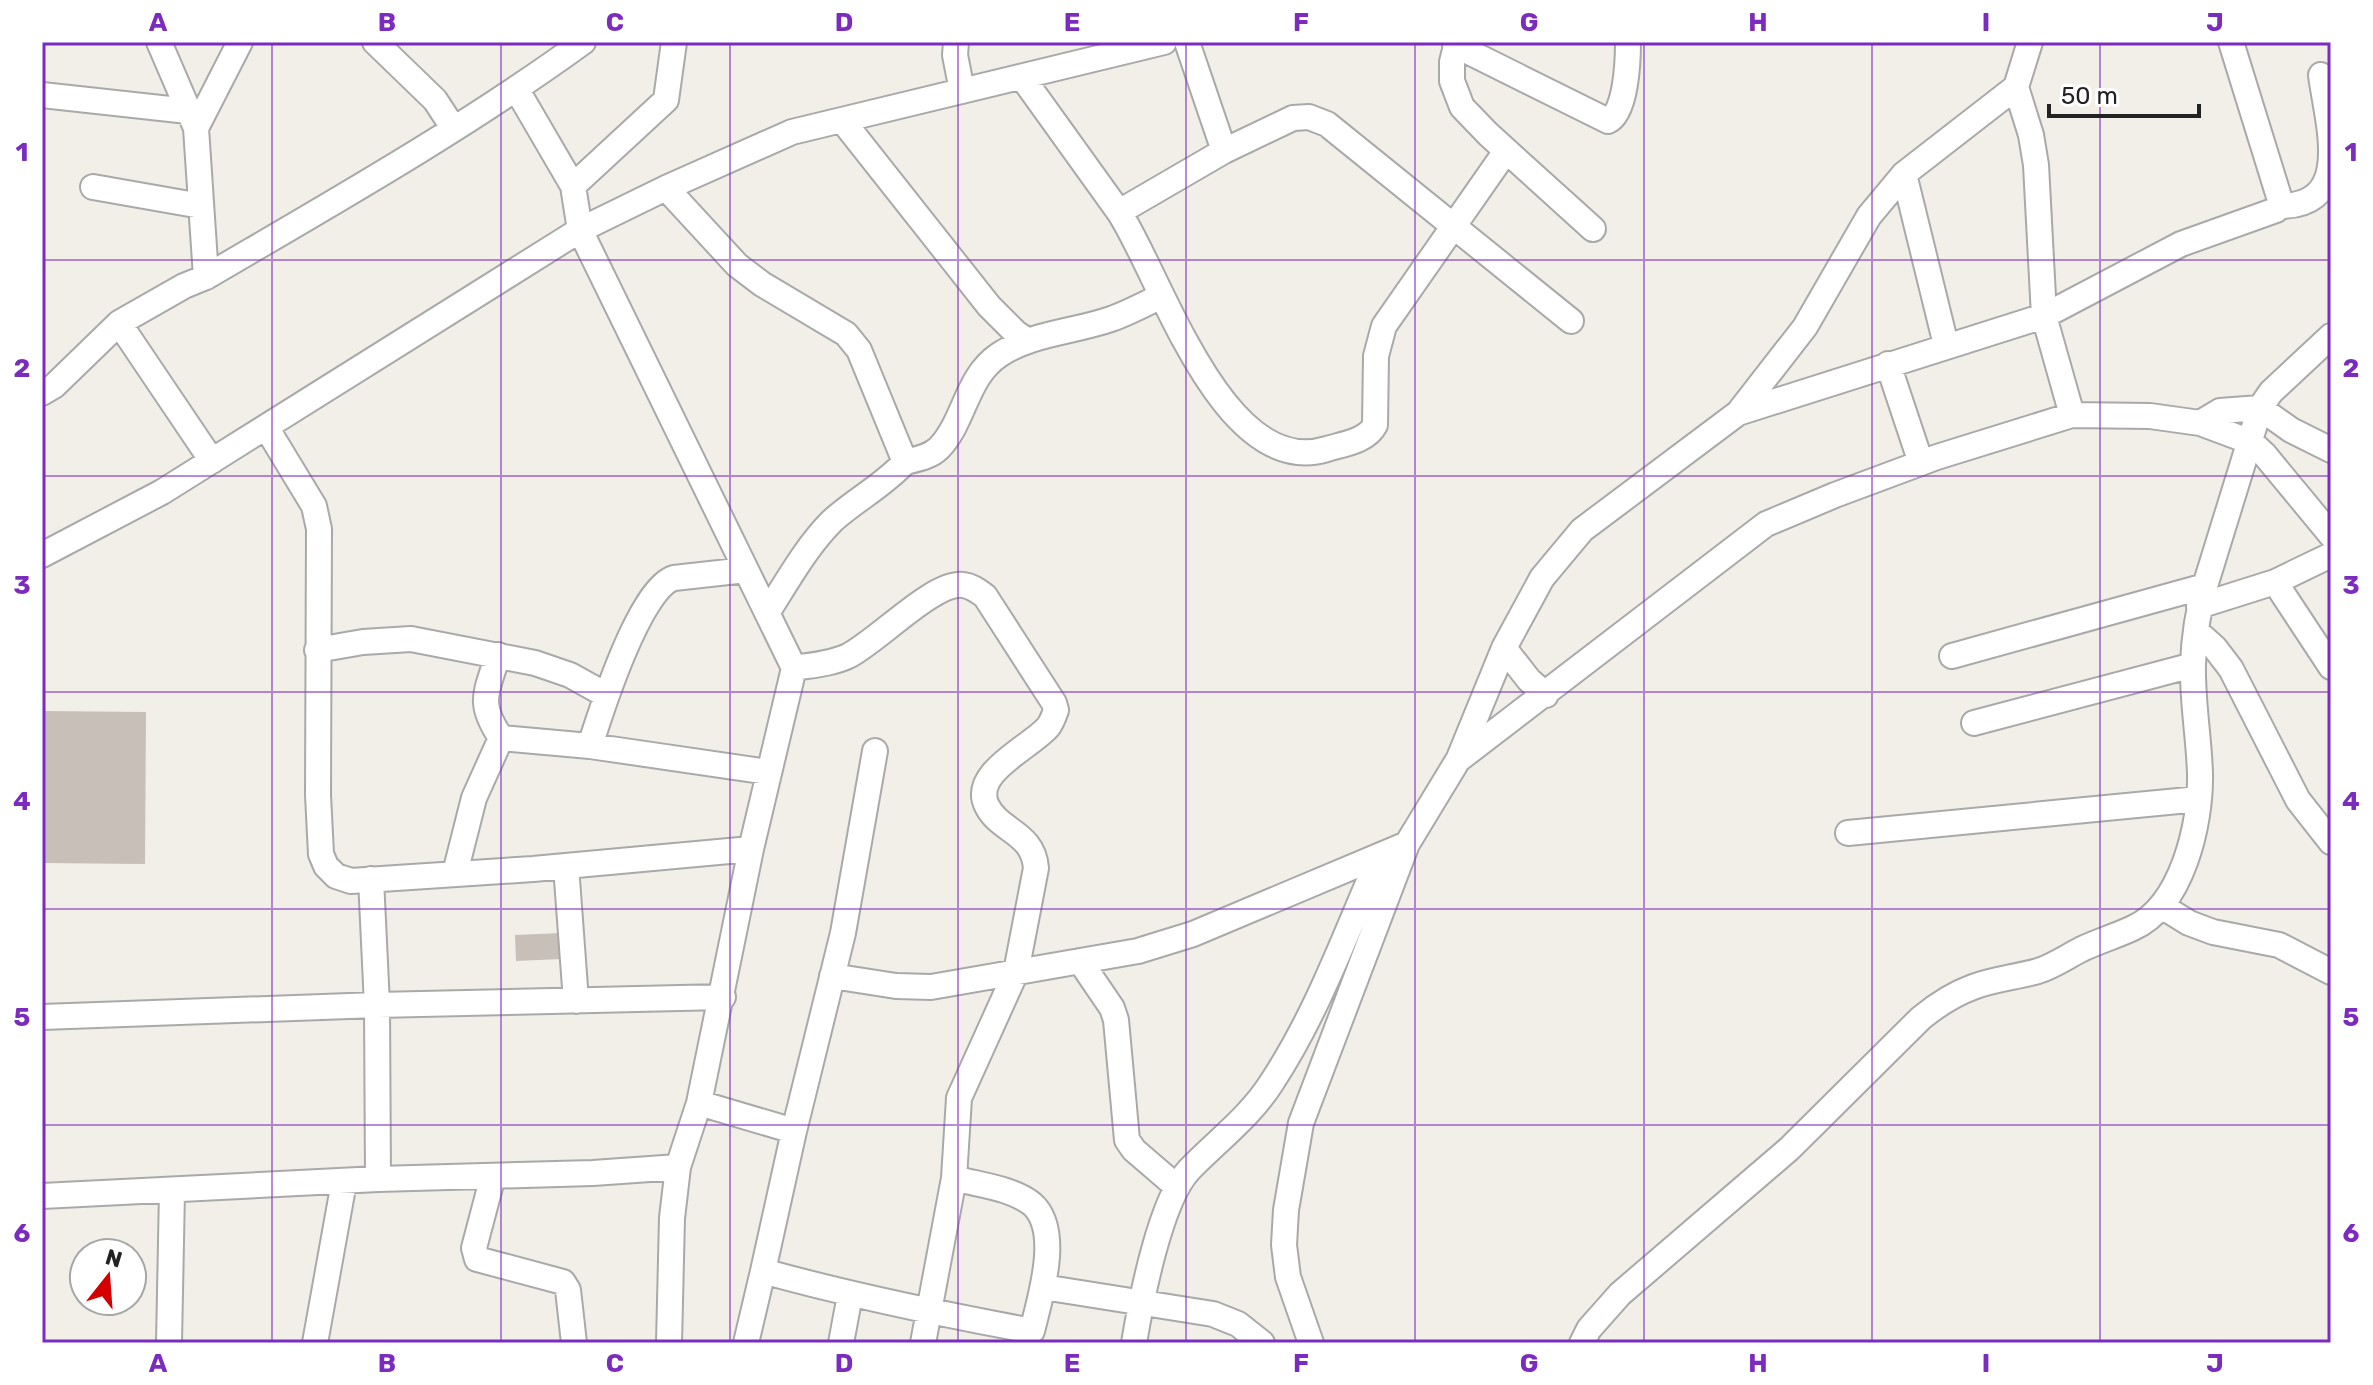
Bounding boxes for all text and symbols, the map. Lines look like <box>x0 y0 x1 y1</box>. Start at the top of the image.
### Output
text: A <box>149 7 168 38</box>
text: B <box>378 7 396 38</box>
text: C <box>606 7 624 38</box>
text: D <box>835 7 853 38</box>
text: E <box>1064 7 1080 38</box>
text: F <box>1293 7 1309 38</box>
text: G <box>1520 7 1538 38</box>
text: H <box>1748 7 1768 38</box>
text: I <box>1982 7 1990 38</box>
text: J <box>2206 7 2224 38</box>
scale bar <box>2049 68 2199 118</box>
text: 50 m <box>2061 82 2118 110</box>
text: 1 <box>16 137 28 168</box>
text: 1 <box>2345 137 2357 168</box>
text: 2 <box>14 353 30 384</box>
text: 2 <box>2343 353 2359 384</box>
text: 3 <box>13 570 31 601</box>
text: 3 <box>2342 570 2360 601</box>
text: 4 <box>13 786 31 817</box>
text: 4 <box>2342 786 2360 817</box>
text: 5 <box>14 1002 30 1033</box>
text: 5 <box>2343 1002 2359 1033</box>
text: 6 <box>14 1218 31 1249</box>
text: 6 <box>2343 1218 2360 1249</box>
north arrow <box>68 1237 148 1317</box>
text: N <box>102 1243 125 1274</box>
text: A <box>149 1348 168 1379</box>
text: B <box>378 1348 396 1379</box>
text: C <box>606 1348 624 1379</box>
text: D <box>835 1348 853 1379</box>
text: E <box>1064 1348 1080 1379</box>
text: F <box>1293 1348 1309 1379</box>
text: G <box>1520 1348 1538 1379</box>
text: H <box>1748 1348 1768 1379</box>
text: I <box>1982 1348 1990 1379</box>
text: J <box>2206 1348 2224 1379</box>

